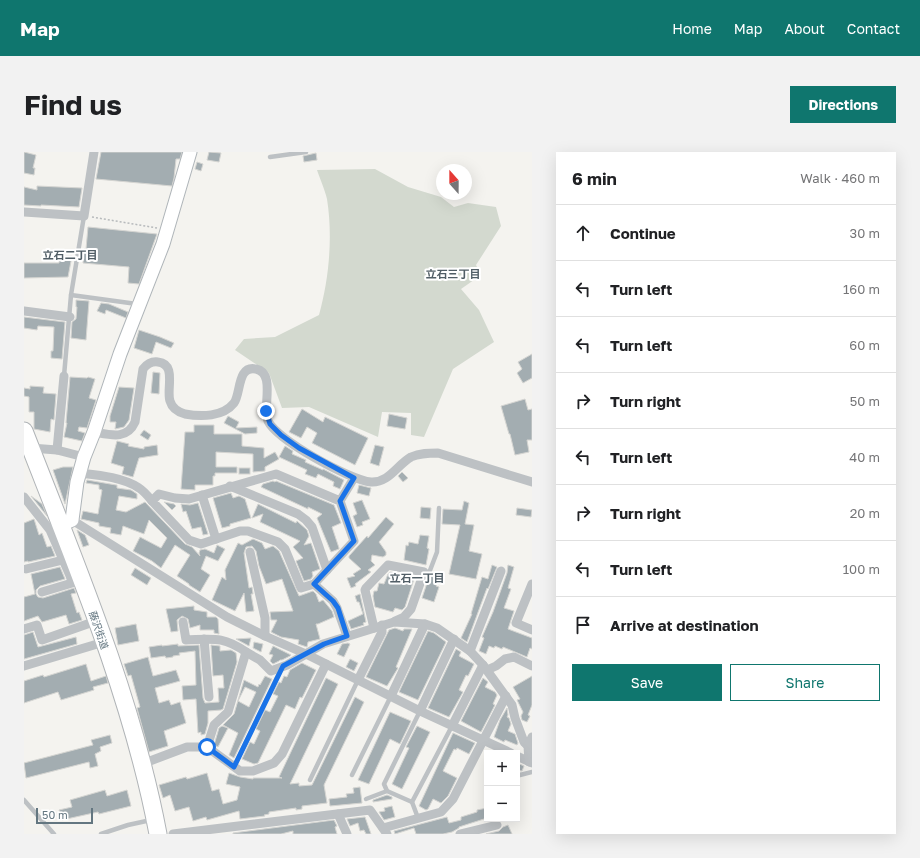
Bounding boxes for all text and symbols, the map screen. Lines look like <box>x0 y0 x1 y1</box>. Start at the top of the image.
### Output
text: Map <box>20 17 60 40</box>
text: Home <box>672 20 712 37</box>
text: Map <box>734 20 762 37</box>
text: About <box>784 20 825 37</box>
text: Contact <box>847 20 900 37</box>
button: Directions <box>790 86 896 123</box>
text: Find us <box>24 88 122 121</box>
north arrow <box>436 164 472 200</box>
text: 6 min <box>572 168 617 189</box>
text: Walk · 460 m <box>800 170 880 186</box>
icon: ahead <box>572 222 594 244</box>
text: Continue <box>610 224 676 242</box>
text: 30 m <box>850 225 880 241</box>
district label: 立石二丁目 <box>43 248 98 261</box>
district label: 立石三丁目 <box>426 267 481 280</box>
icon: left <box>572 278 594 300</box>
text: Turn left <box>610 280 672 298</box>
text: 160 m <box>843 281 880 297</box>
icon: left <box>572 334 594 356</box>
text: Turn left <box>610 336 672 354</box>
text: 60 m <box>849 337 880 353</box>
icon: right <box>572 390 594 412</box>
text: Turn right <box>610 392 681 410</box>
text: 50 m <box>850 393 880 409</box>
route end <box>257 402 275 420</box>
icon: left <box>572 446 594 468</box>
text: Turn left <box>610 448 672 466</box>
text: 40 m <box>849 449 880 465</box>
icon: right <box>572 502 594 524</box>
text: Turn right <box>610 504 681 522</box>
text: 20 m <box>850 505 880 521</box>
icon: left <box>572 558 594 580</box>
text: Turn left <box>610 560 672 578</box>
text: 100 m <box>843 561 880 577</box>
district label: 立石一丁目 <box>390 571 445 584</box>
street label: 藤沢街道 <box>87 609 111 651</box>
icon: arrive <box>572 614 594 636</box>
text: Arrive at destination <box>610 616 759 634</box>
button: Save <box>572 664 722 701</box>
button: Share <box>730 664 880 701</box>
route start <box>198 738 216 756</box>
map controls <box>484 750 520 822</box>
button: + <box>484 750 520 786</box>
button: − <box>484 786 520 822</box>
scale bar <box>36 806 93 825</box>
text: 50 m <box>42 808 68 821</box>

